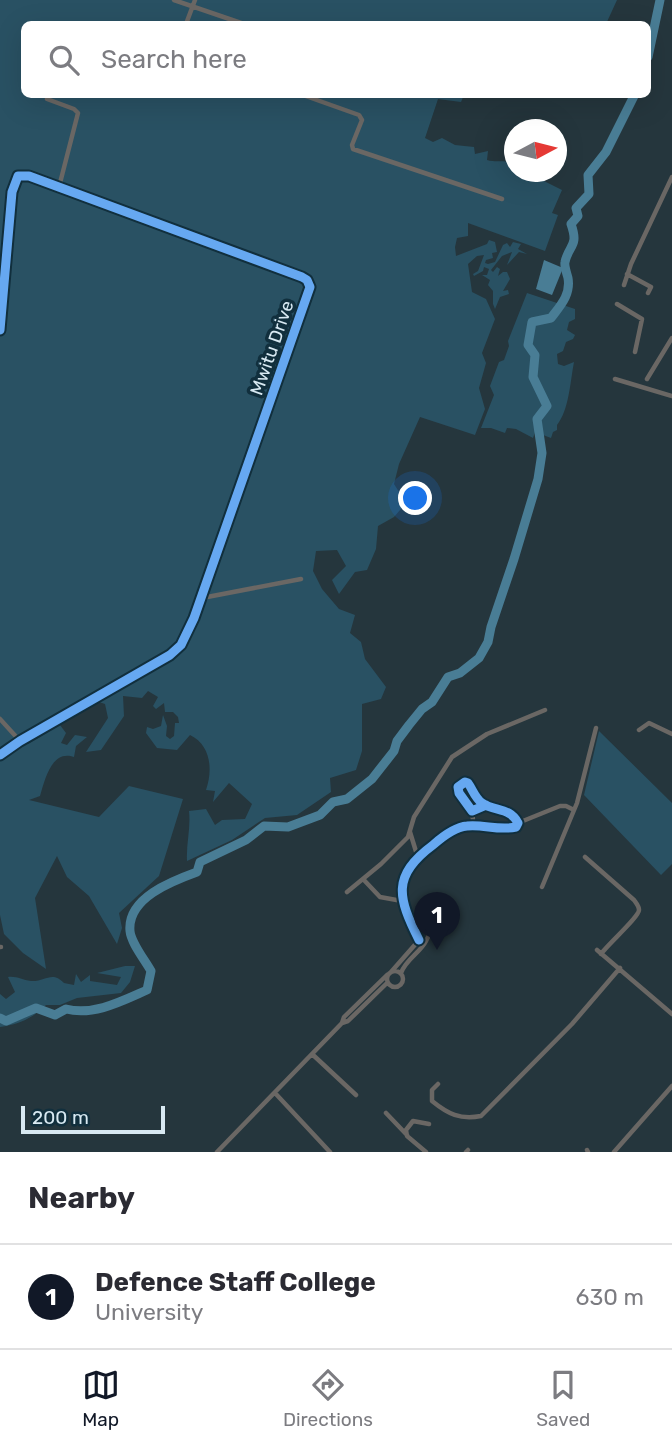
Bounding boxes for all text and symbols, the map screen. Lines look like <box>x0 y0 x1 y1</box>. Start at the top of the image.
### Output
search box <box>21 21 651 98</box>
icon: search <box>45 41 83 79</box>
text: Search here <box>101 44 247 75</box>
north arrow <box>504 119 567 182</box>
street label: Mwitu Drive <box>246 298 298 398</box>
your location <box>398 481 432 515</box>
pin: 1 <box>414 892 460 950</box>
scale bar <box>21 1103 164 1135</box>
text: 200 m <box>32 1106 89 1129</box>
text: Nearby <box>28 1180 135 1216</box>
text: Defence Staff College <box>95 1267 376 1298</box>
text: 1 <box>45 1283 57 1311</box>
text: 630 m <box>576 1283 644 1311</box>
text: University <box>95 1298 204 1326</box>
tab: Map <box>82 1366 120 1431</box>
tab: Directions <box>283 1366 373 1431</box>
tab: Saved <box>536 1366 590 1431</box>

